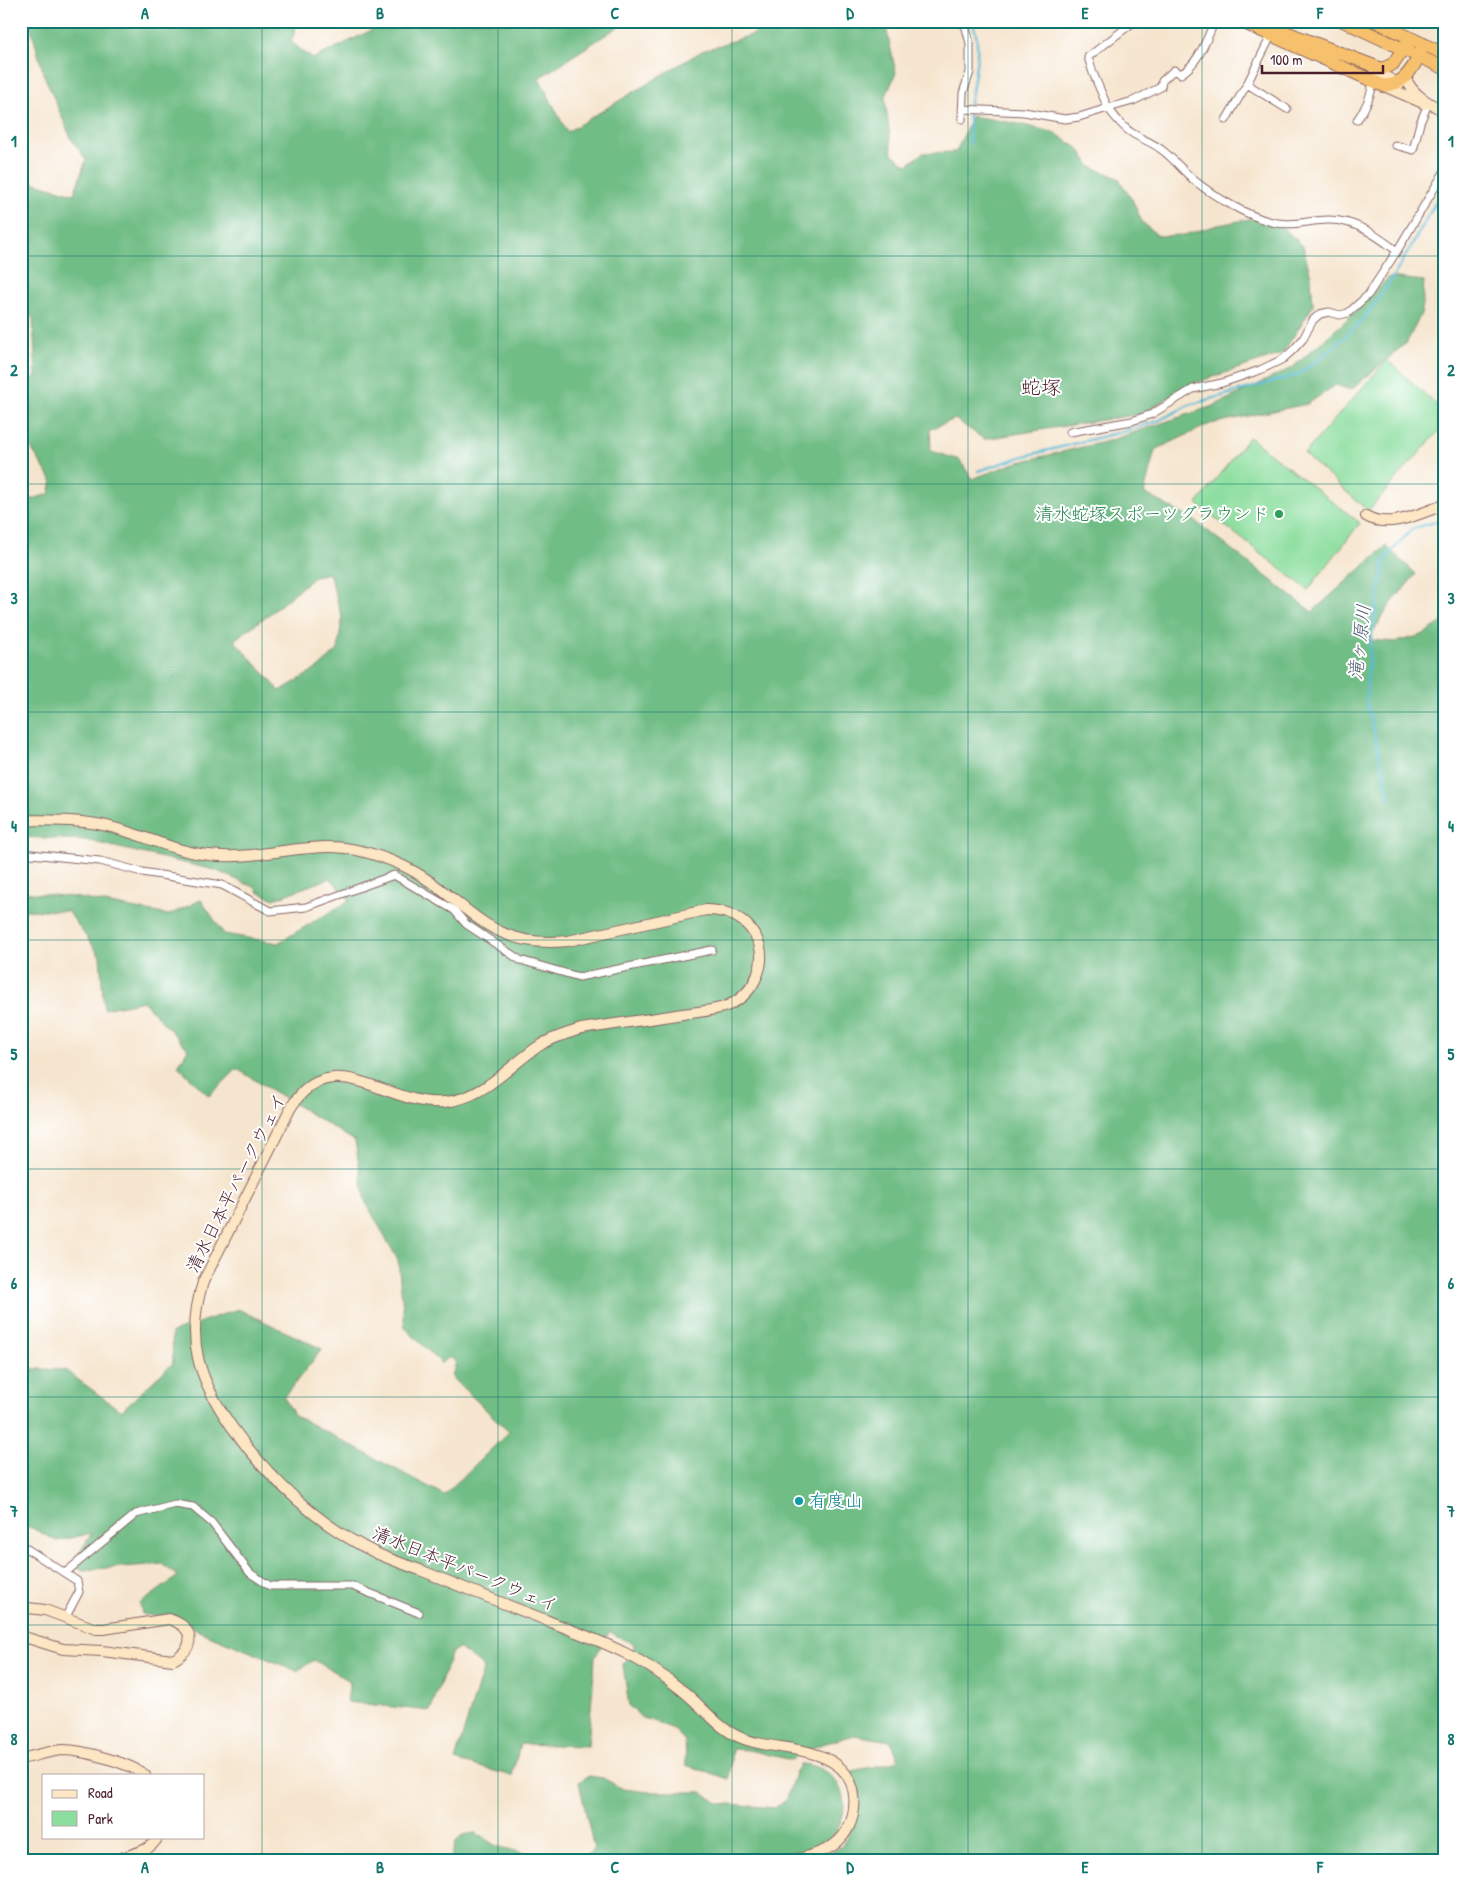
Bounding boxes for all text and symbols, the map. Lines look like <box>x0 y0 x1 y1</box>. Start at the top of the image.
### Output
text: A <box>141 2 149 24</box>
text: B <box>376 2 384 24</box>
text: C <box>611 2 620 24</box>
text: D <box>846 2 854 24</box>
text: E <box>1081 2 1089 24</box>
text: F <box>1316 2 1324 24</box>
scale bar <box>1262 42 1384 74</box>
text: 100 m <box>1270 49 1303 70</box>
text: 1 <box>11 130 17 152</box>
text: 1 <box>1448 130 1454 152</box>
text: 2 <box>10 359 18 381</box>
text: 2 <box>1447 359 1455 381</box>
district label: 蛇塚 <box>1021 373 1061 400</box>
place label: 清水蛇塚スポーツグラウンド <box>1035 501 1269 526</box>
marker: 清水蛇塚スポーツグラウンド <box>1273 508 1285 520</box>
text: 3 <box>10 587 18 609</box>
text: 3 <box>1447 587 1455 609</box>
water label: 滝ヶ原川 <box>1341 603 1377 681</box>
text: 4 <box>11 815 17 837</box>
text: 4 <box>1448 815 1454 837</box>
text: 5 <box>11 1043 18 1065</box>
text: 5 <box>1448 1043 1455 1065</box>
street label: 清水日本平パークウェイ <box>179 1089 292 1277</box>
text: 6 <box>11 1272 18 1294</box>
text: 6 <box>1448 1272 1455 1294</box>
place label: 有度山 <box>809 1488 863 1513</box>
marker: 有度山 <box>793 1495 805 1507</box>
text: 7 <box>9 1500 18 1522</box>
text: 7 <box>1446 1500 1455 1522</box>
street label: 清水日本平パークウェイ <box>369 1520 562 1617</box>
text: 8 <box>11 1728 18 1750</box>
text: 8 <box>1448 1728 1455 1750</box>
legend <box>42 1774 205 1838</box>
text: Road <box>88 1782 113 1803</box>
text: Park <box>88 1808 113 1829</box>
text: A <box>141 1856 149 1878</box>
text: B <box>376 1856 384 1878</box>
text: C <box>611 1856 620 1878</box>
text: D <box>846 1856 854 1878</box>
text: E <box>1081 1856 1089 1878</box>
text: F <box>1316 1856 1324 1878</box>

